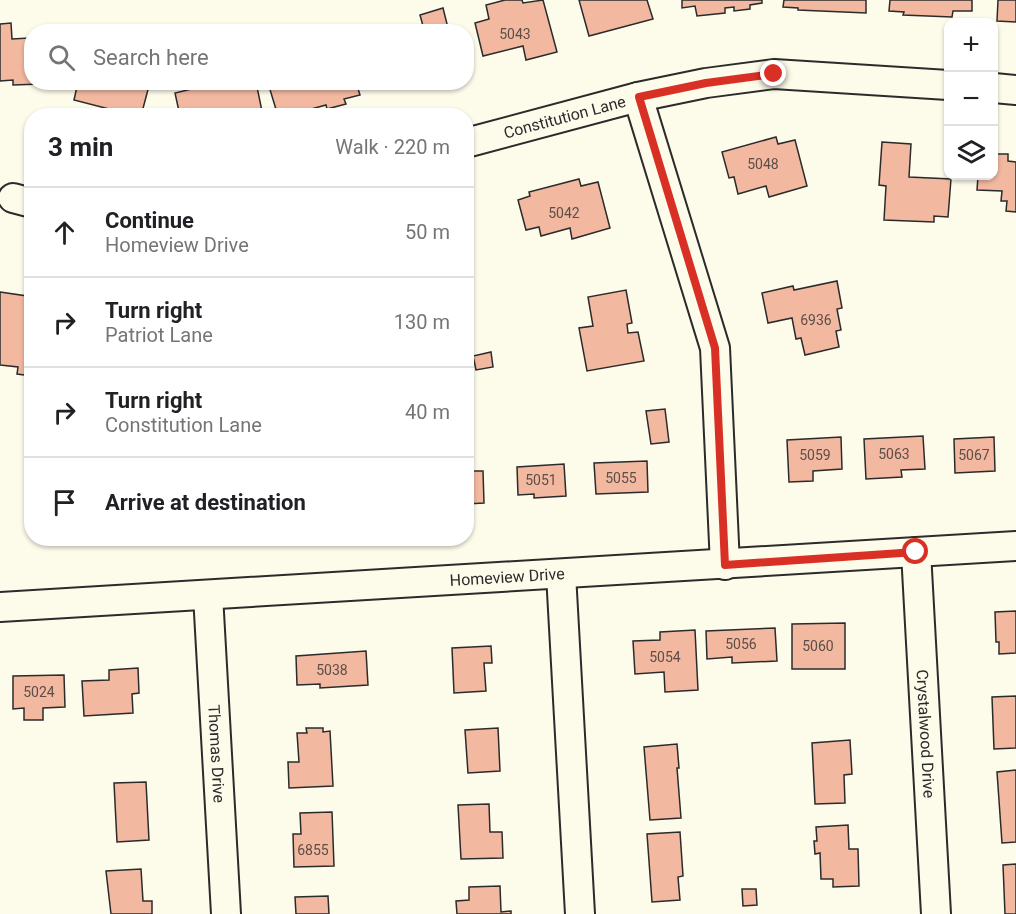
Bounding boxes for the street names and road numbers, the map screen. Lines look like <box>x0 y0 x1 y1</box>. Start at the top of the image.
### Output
street label: Constitution Lane <box>502 92 628 143</box>
street label: Homeview Drive <box>449 564 565 590</box>
street label: Crystalwood Drive <box>913 669 939 799</box>
street label: Thomas Drive <box>204 704 229 803</box>

